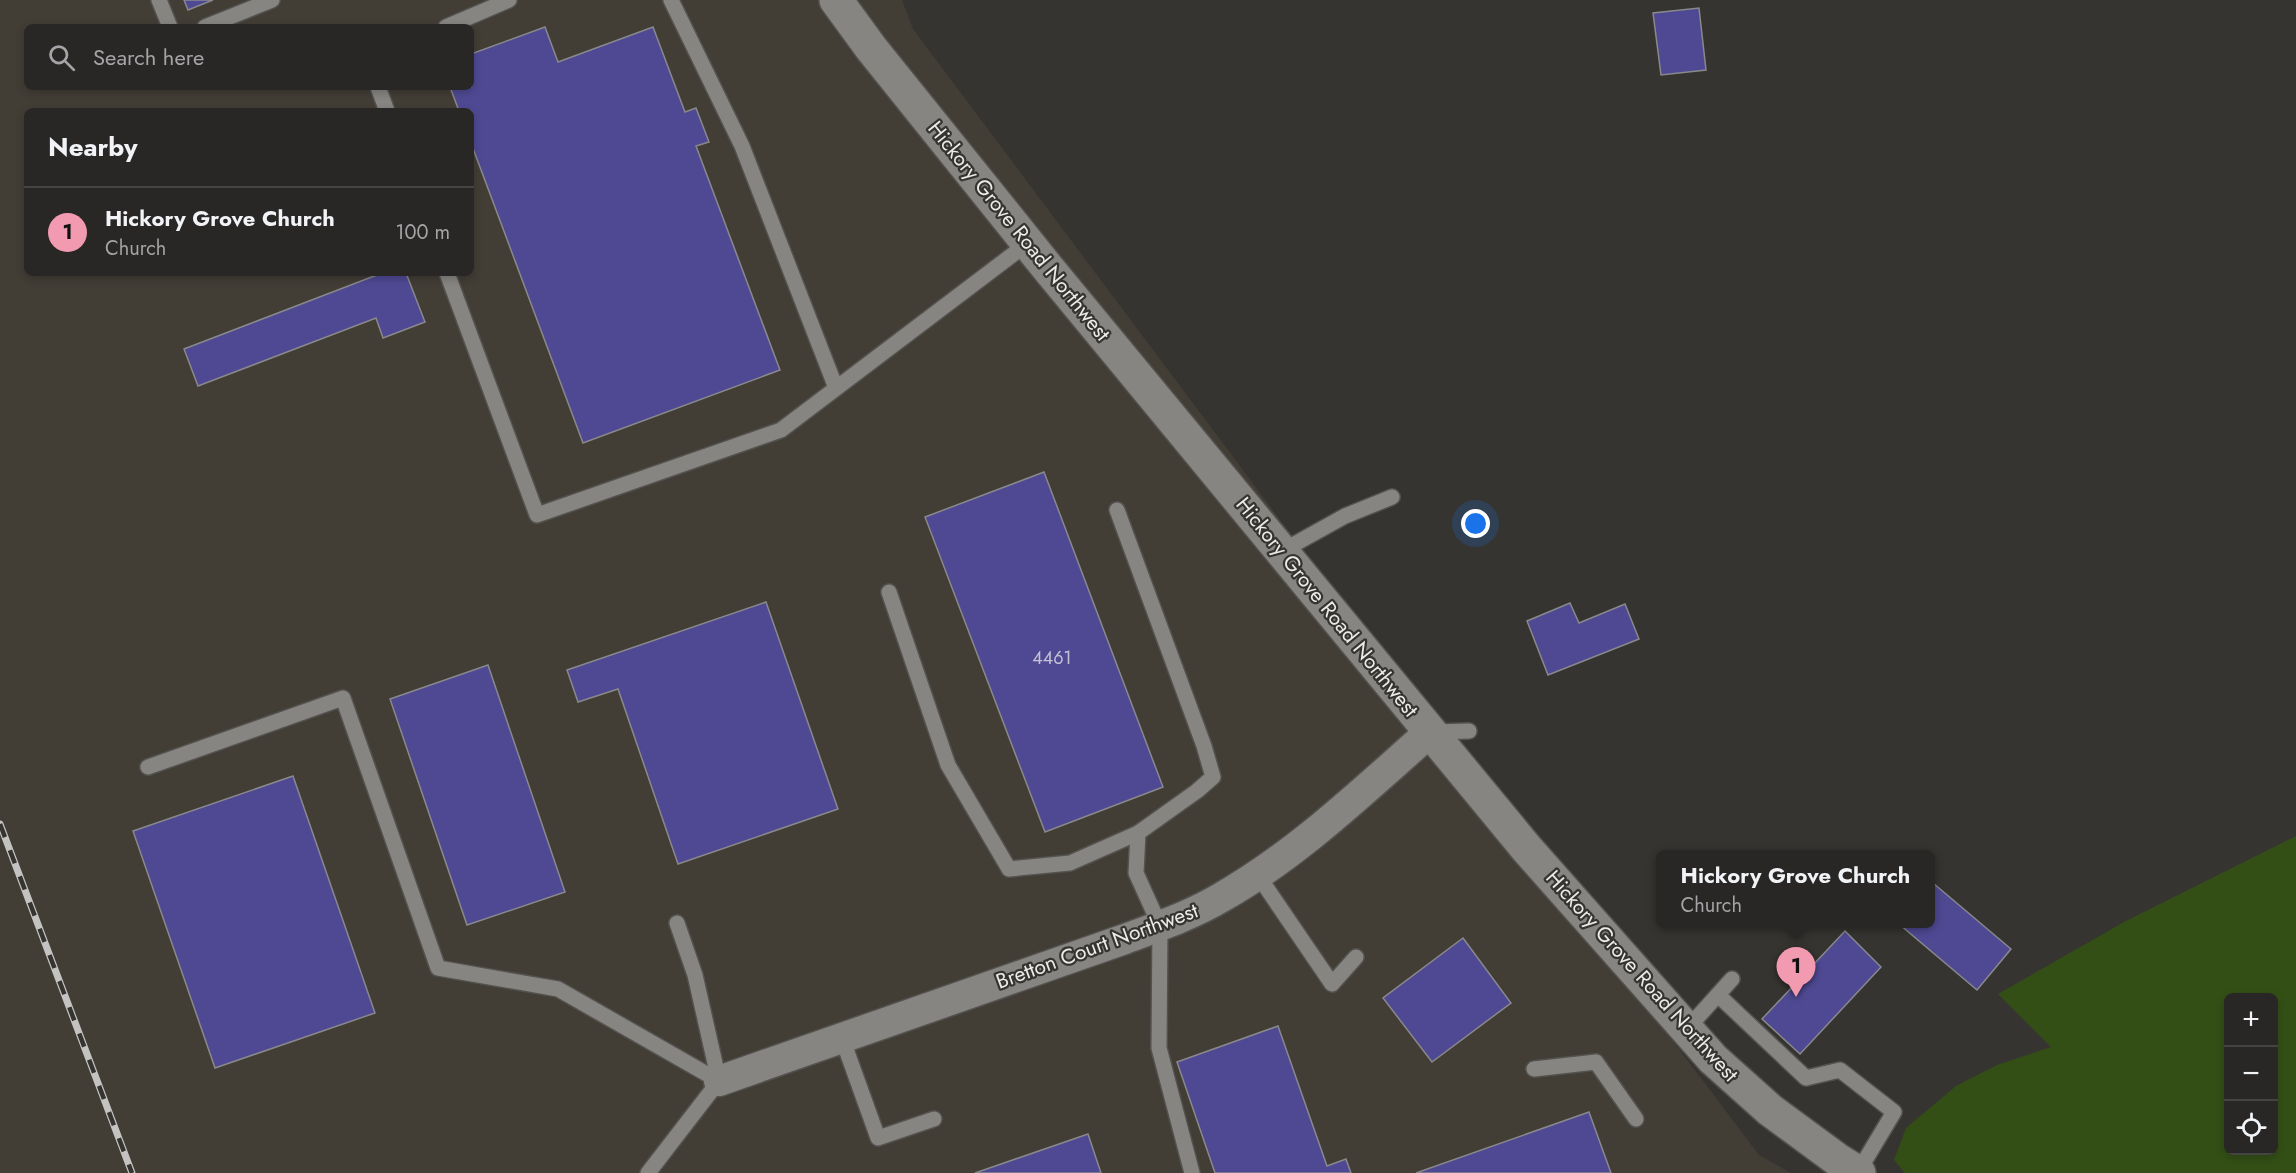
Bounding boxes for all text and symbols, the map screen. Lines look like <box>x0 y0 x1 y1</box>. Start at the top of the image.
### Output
search box <box>24 24 474 90</box>
icon: search <box>45 41 78 74</box>
text: Search here <box>93 41 204 73</box>
street label: Hickory Grove Road Northwest <box>921 115 1117 347</box>
text: Nearby <box>48 128 137 166</box>
text: Hickory Grove Church <box>105 202 335 234</box>
text: 1 <box>62 218 73 247</box>
text: 100 m <box>395 218 450 247</box>
text: Church <box>105 234 166 263</box>
street label: Hickory Grove Road Northwest <box>1229 491 1425 723</box>
your location <box>1461 509 1490 538</box>
house number: 4461 <box>1032 645 1072 671</box>
popup <box>1656 850 1935 928</box>
text: Hickory Grove Church <box>1681 859 1910 891</box>
street label: Hickory Grove Road Northwest <box>1539 864 1745 1088</box>
text: Church <box>1681 891 1742 920</box>
street label: Bretton Court Northwest <box>992 895 1202 997</box>
pin: 1 <box>1776 948 1816 997</box>
map controls <box>2224 993 2278 1155</box>
button: + <box>2224 993 2278 1047</box>
button: − <box>2224 1047 2278 1101</box>
button: locate <box>2224 1101 2278 1155</box>

